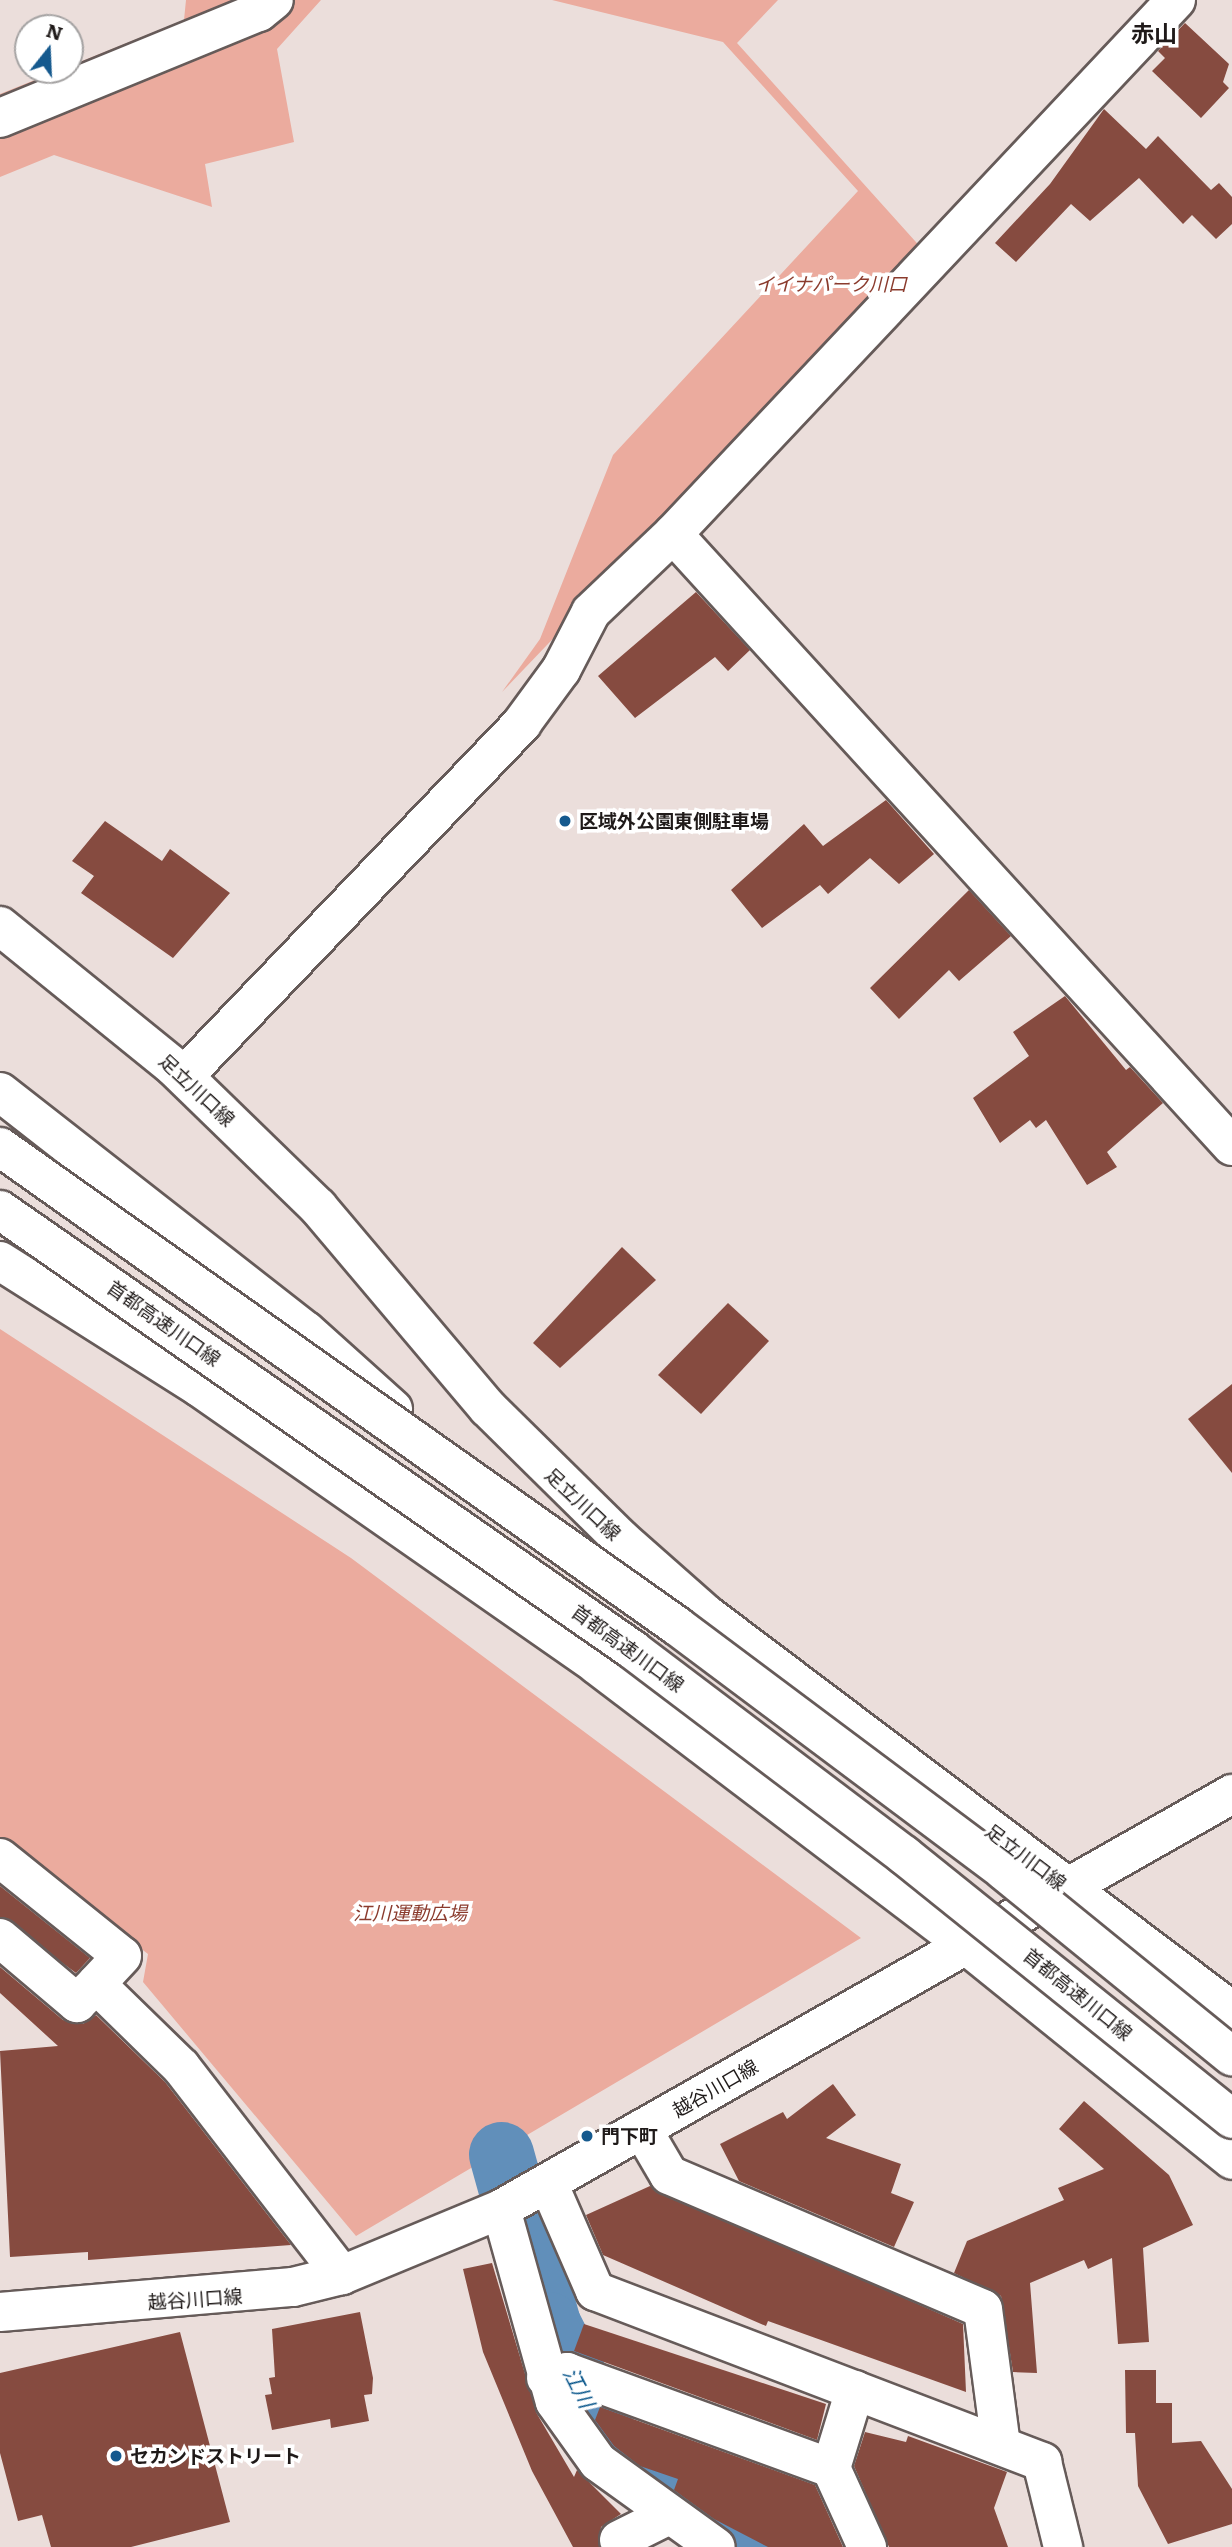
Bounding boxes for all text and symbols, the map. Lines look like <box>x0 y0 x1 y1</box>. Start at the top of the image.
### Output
north arrow <box>14 14 84 84</box>
text: N <box>43 15 67 47</box>
district label: 赤山 <box>1131 18 1177 46</box>
park label: イイナパーク川口 <box>755 273 907 295</box>
place label: 区域外公園東側駐車場 <box>579 810 769 832</box>
marker: 区域外公園東側駐車場 <box>557 813 573 829</box>
street label: 足立川口線 <box>154 1049 240 1131</box>
street label: 首都高速川口線 <box>103 1276 225 1370</box>
street label: 足立川口線 <box>540 1463 626 1545</box>
street label: 首都高速川口線 <box>567 1600 689 1696</box>
street label: 足立川口線 <box>981 1819 1071 1895</box>
park label: 江川運動広場 <box>353 1902 467 1924</box>
street label: 首都高速川口線 <box>1019 1943 1137 2045</box>
street label: 越谷川口線 <box>668 2054 762 2122</box>
place label: 門下町 <box>601 2125 658 2147</box>
marker: 門下町 <box>579 2128 595 2144</box>
street label: 越谷川口線 <box>147 2284 243 2314</box>
water label: 江川 <box>559 2363 601 2411</box>
place label: セカンドストリート <box>130 2445 301 2467</box>
marker: セカンドストリート <box>108 2448 124 2464</box>

